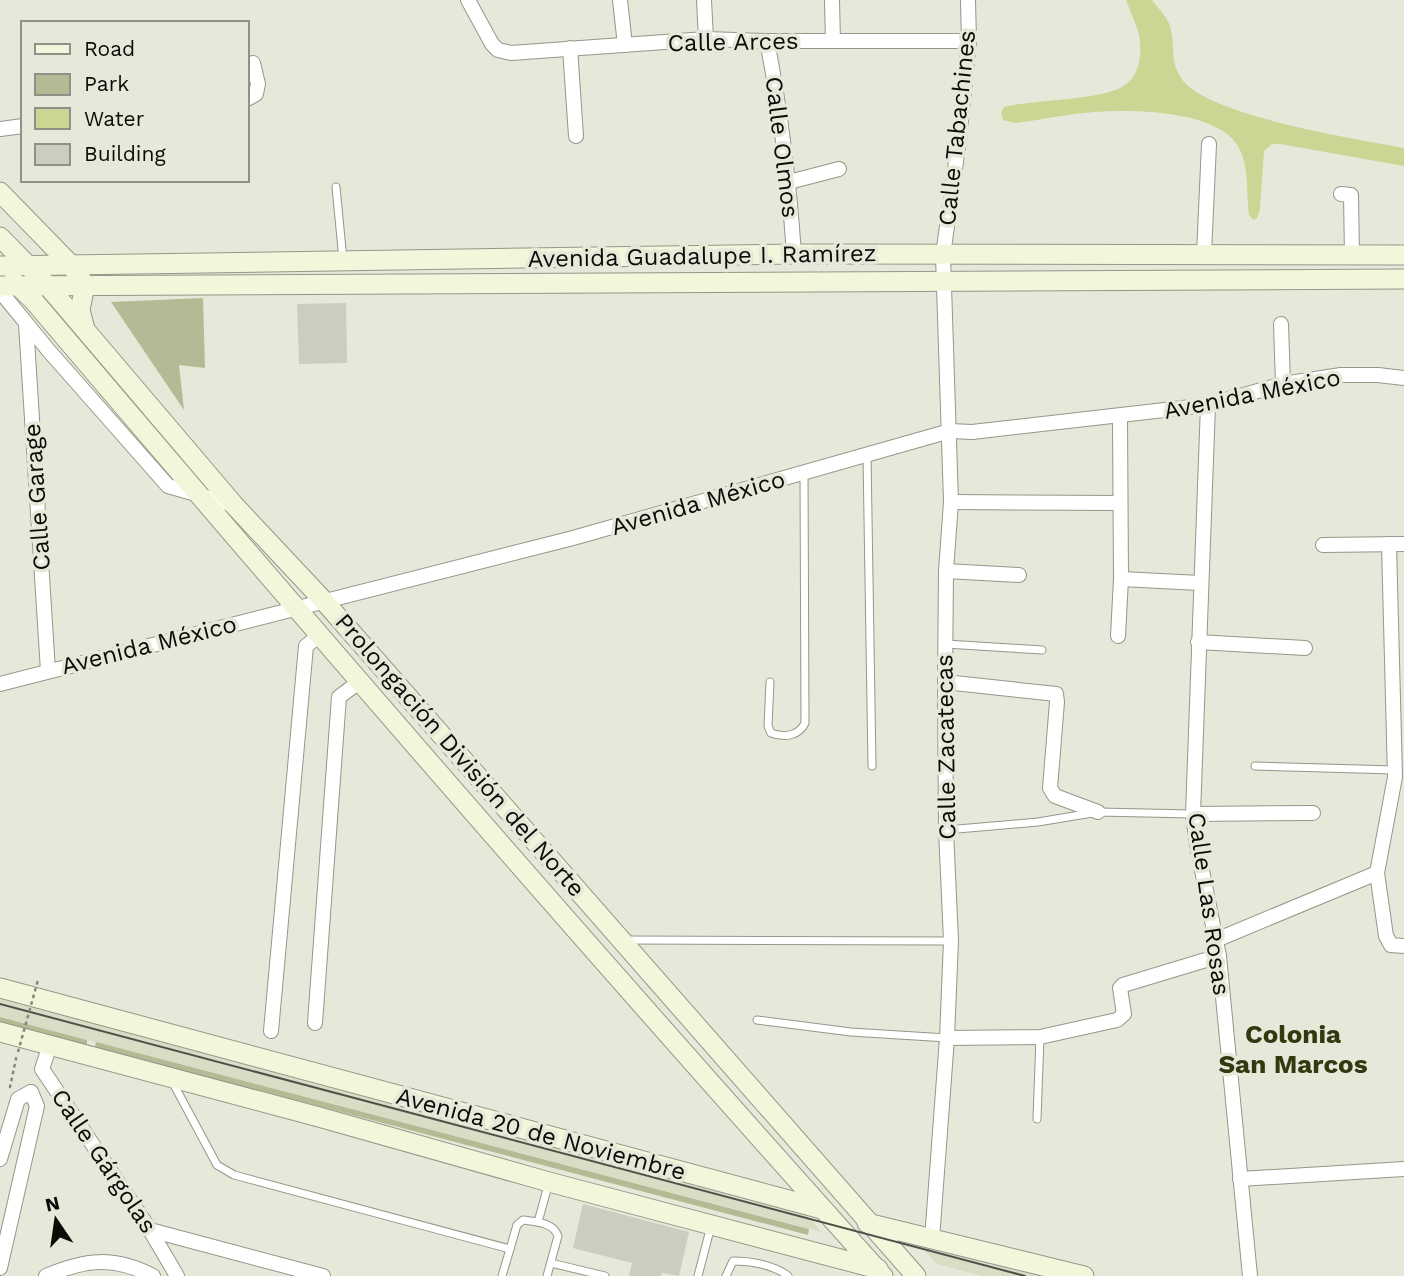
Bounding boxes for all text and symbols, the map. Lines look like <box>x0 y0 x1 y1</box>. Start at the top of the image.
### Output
legend <box>21 21 248 182</box>
street label: Calle Arces <box>667 27 799 57</box>
street label: Calle Tabachines <box>933 29 981 227</box>
text: Road <box>84 36 135 61</box>
text: Park <box>84 71 129 96</box>
street label: Calle Olmos <box>759 75 805 219</box>
text: Water <box>84 106 145 131</box>
text: Building <box>84 141 166 166</box>
street label: Avenida Guadalupe I. Ramírez <box>527 239 877 273</box>
street label: Avenida México <box>1161 363 1343 425</box>
street label: Calle Garage <box>18 423 56 571</box>
street label: Avenida México <box>608 465 788 541</box>
street label: Prolongación División del Norte <box>329 608 591 902</box>
street label: Avenida México <box>58 610 240 680</box>
street label: Calle Zacatecas <box>930 654 962 840</box>
street label: Calle Las Rosas <box>1182 811 1236 997</box>
district label: Colonia San Marcos <box>1218 1019 1368 1079</box>
street label: Avenida 20 de Noviembre <box>393 1082 689 1186</box>
street label: Calle Gárgolas <box>46 1084 162 1238</box>
north arrow <box>21 1185 91 1255</box>
text: N <box>43 1191 62 1217</box>

